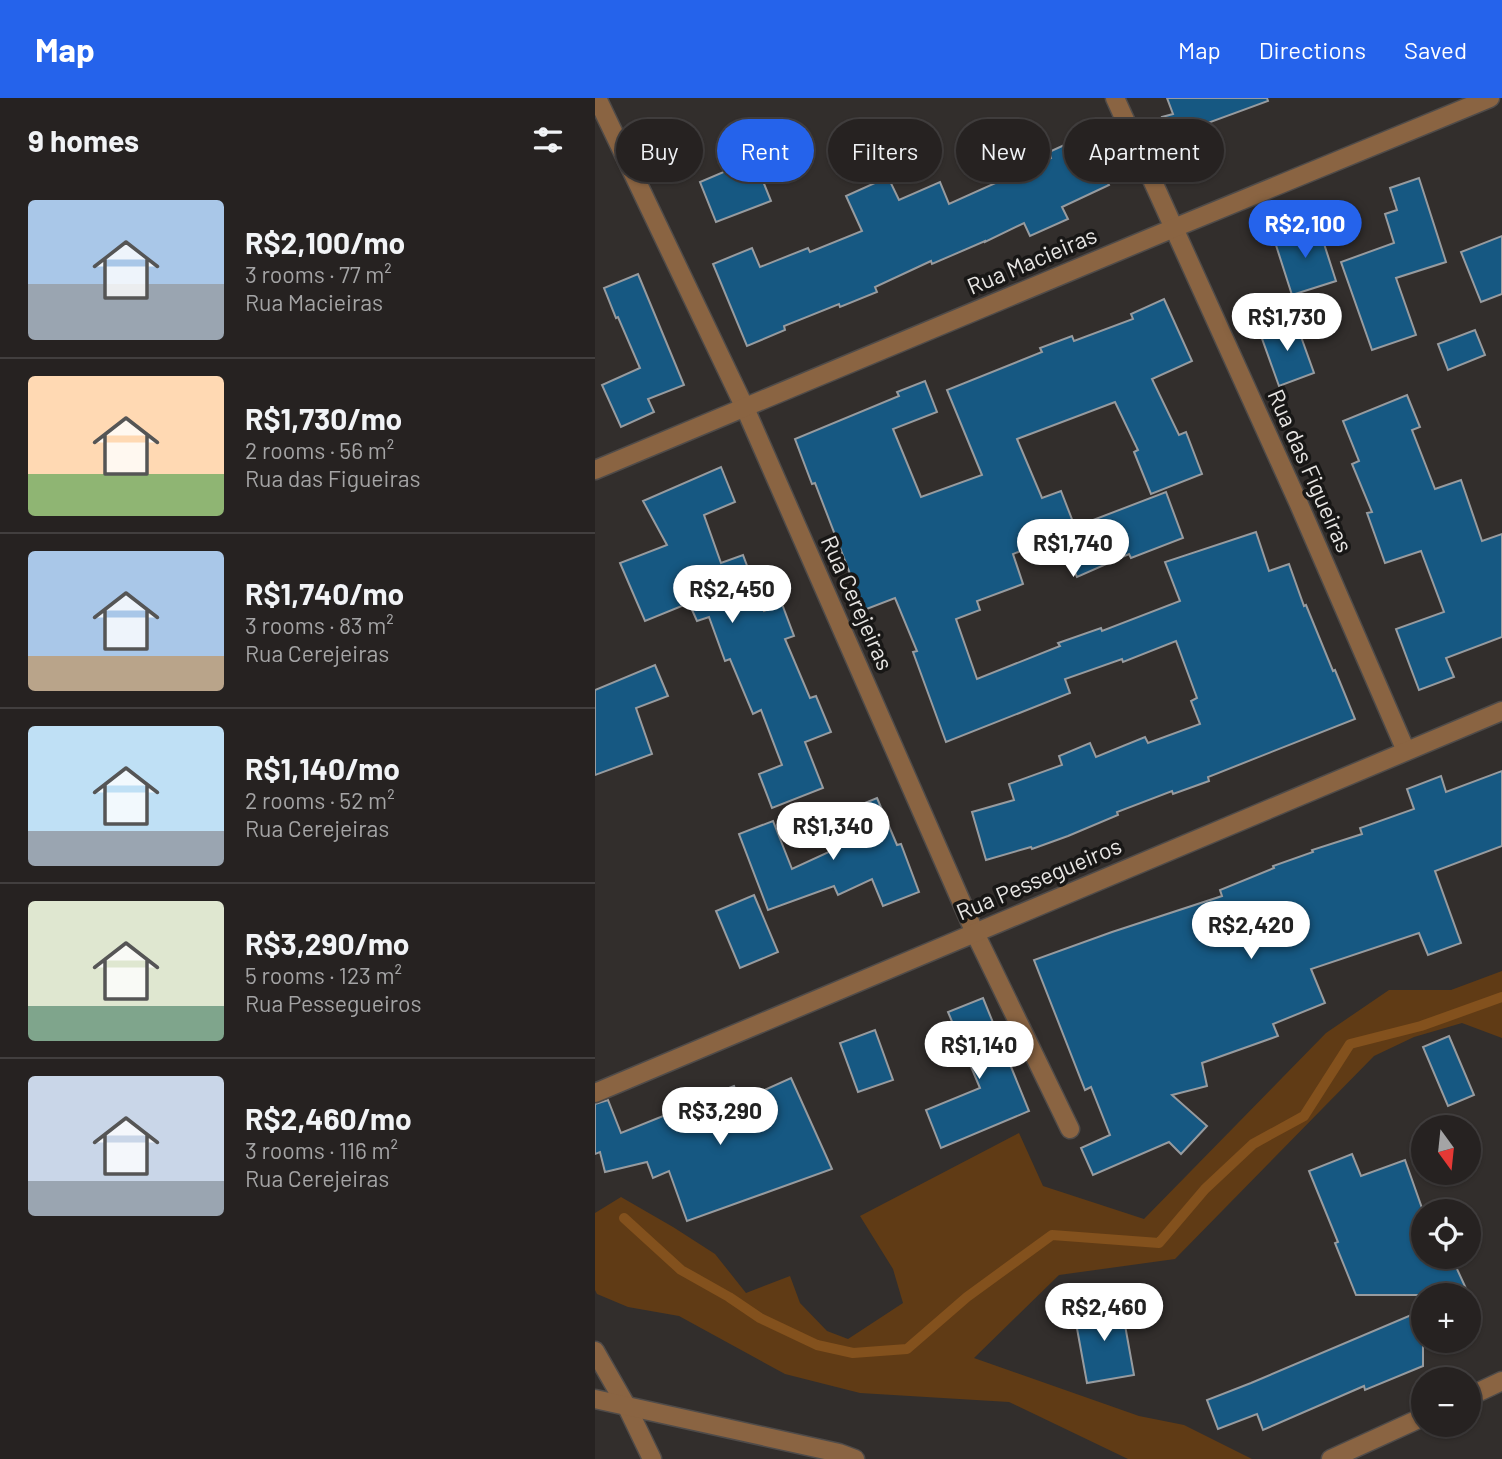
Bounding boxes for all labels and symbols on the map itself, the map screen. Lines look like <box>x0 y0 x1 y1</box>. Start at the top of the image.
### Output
pin: R$2,100 <box>1240 200 1370 260</box>
street label: Rua Macieiras <box>963 220 1101 300</box>
pin: R$1,730 <box>1222 294 1352 353</box>
street label: Rua das Figueiras <box>1262 385 1359 556</box>
pin: R$1,740 <box>1008 519 1138 579</box>
street label: Rua Cerejeiras <box>816 531 900 674</box>
pin: R$2,450 <box>667 566 797 625</box>
pin: R$1,340 <box>768 802 898 862</box>
street label: Rua Pessegueiros <box>952 831 1125 925</box>
pin: R$2,420 <box>1186 902 1316 961</box>
pin: R$1,140 <box>914 1021 1044 1081</box>
pin: R$3,290 <box>655 1088 785 1147</box>
north arrow <box>1411 1115 1481 1185</box>
pin: R$2,460 <box>1039 1284 1169 1343</box>

